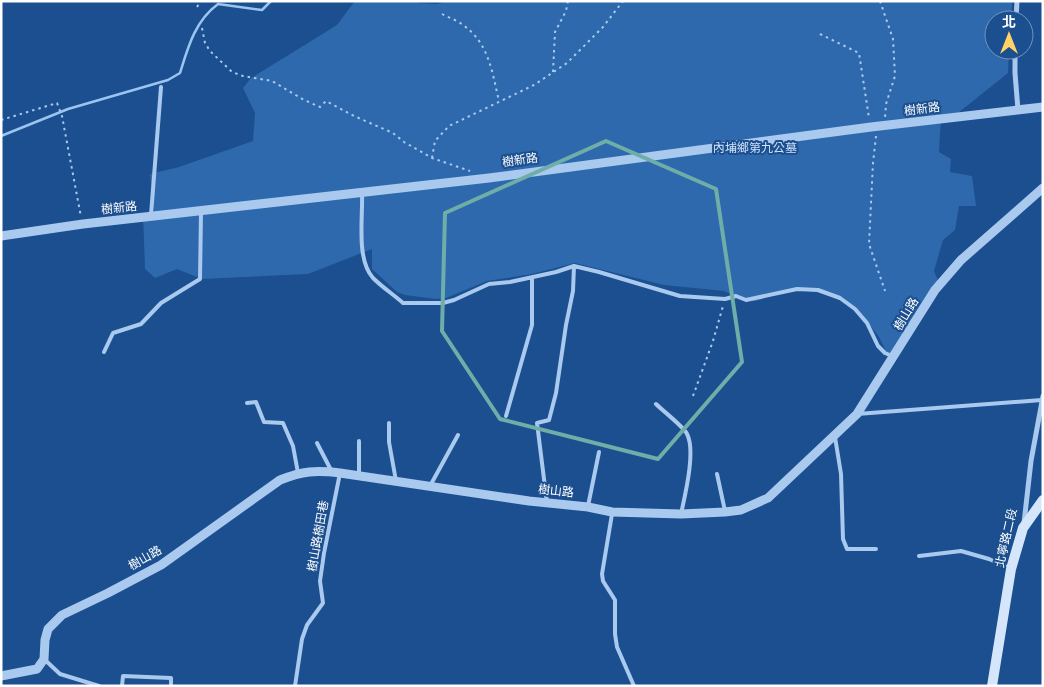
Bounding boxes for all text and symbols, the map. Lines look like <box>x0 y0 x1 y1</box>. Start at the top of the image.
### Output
north arrow <box>984 10 1034 60</box>
text: 北 <box>1002 13 1016 30</box>
street label: 樹新路 <box>903 99 941 117</box>
park label: 內埔鄉第九公墓 <box>713 140 797 154</box>
street label: 樹新路 <box>501 150 539 168</box>
street label: 樹新路 <box>100 198 138 216</box>
street label: 樹山路 <box>890 294 920 333</box>
street label: 樹山路 <box>537 481 575 499</box>
street label: 樹山路樹田巷 <box>304 499 330 573</box>
street label: 北寧路二段 <box>991 507 1019 569</box>
street label: 樹山路 <box>125 542 164 572</box>

